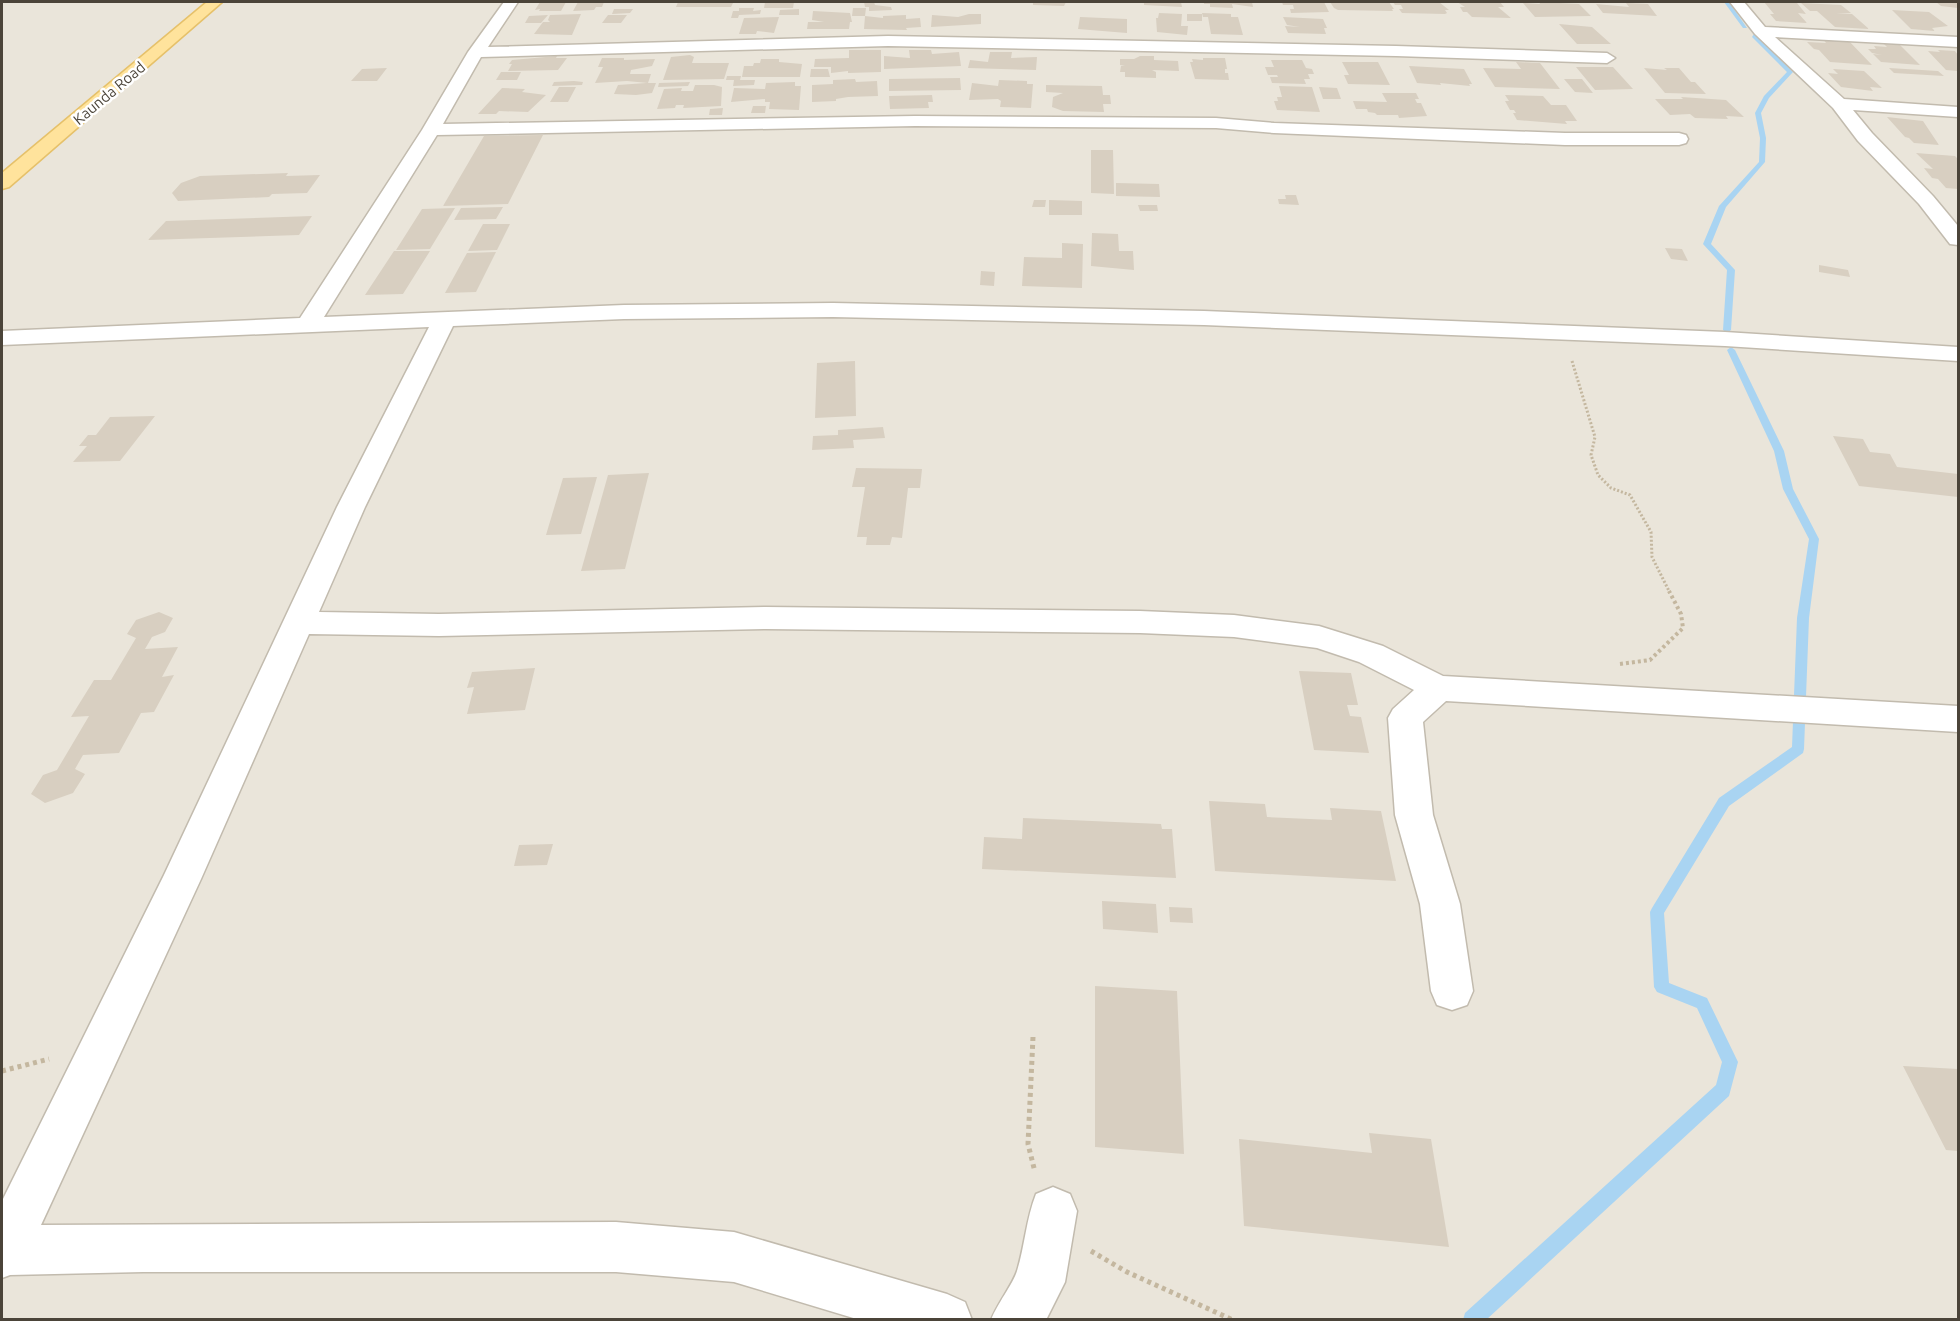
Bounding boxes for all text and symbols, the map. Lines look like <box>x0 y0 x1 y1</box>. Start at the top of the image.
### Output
street label: Kaunda Road <box>70 58 148 128</box>

